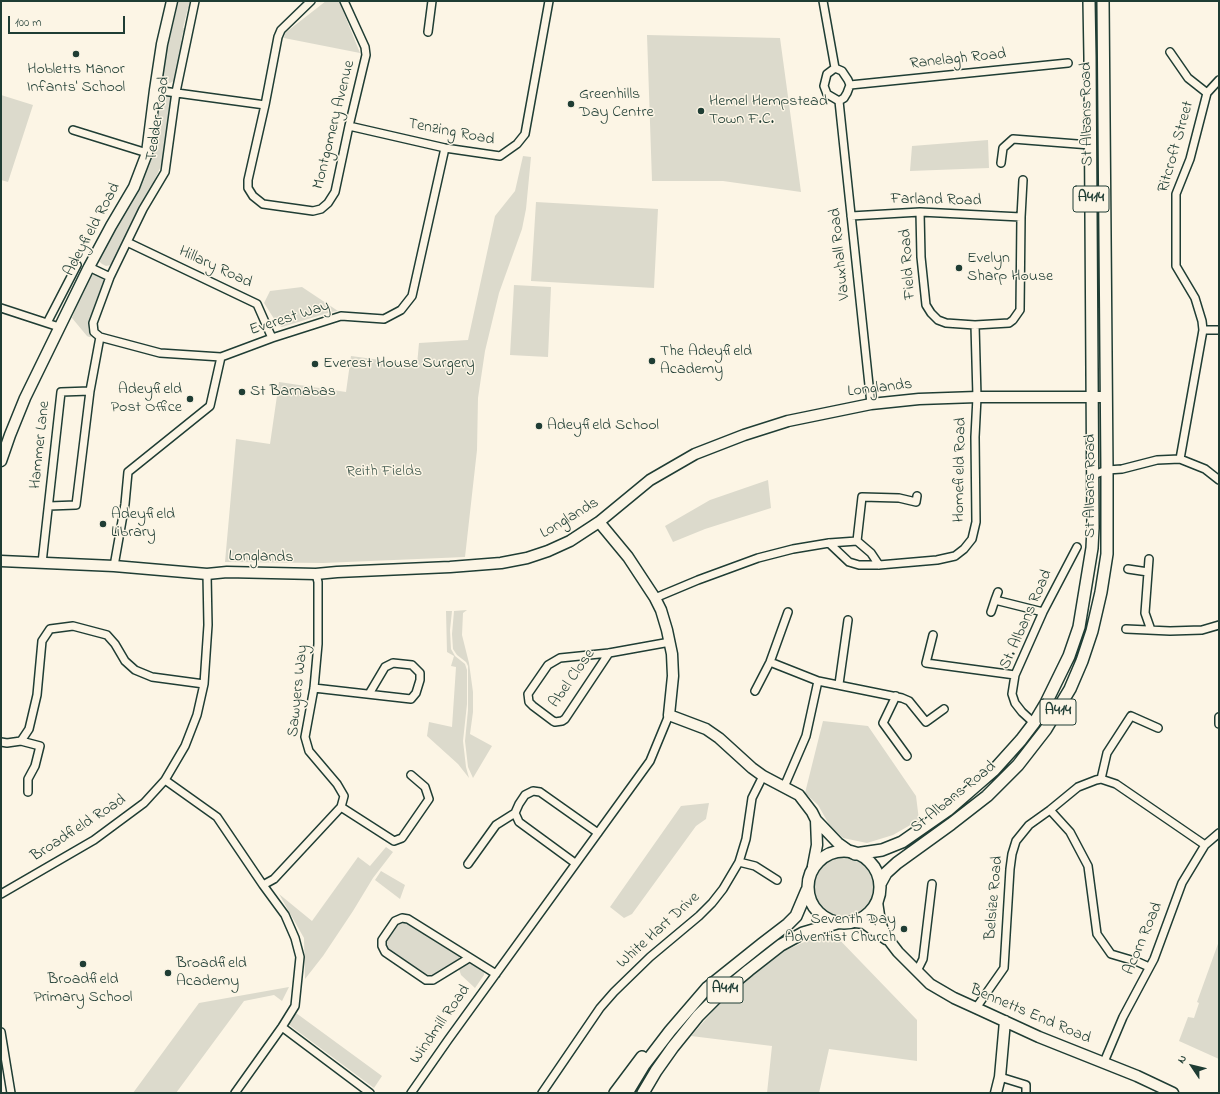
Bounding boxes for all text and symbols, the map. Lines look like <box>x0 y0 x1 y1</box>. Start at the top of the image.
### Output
scale bar <box>10 8 127 34</box>
text: 100 m <box>15 14 42 32</box>
street label: Ranelagh Road <box>909 45 1007 75</box>
marker: Hobletts Manor Infants' School <box>71 49 81 59</box>
street label: Montgomery Avenue <box>310 59 360 191</box>
place label: Hobletts Manor Infants' School <box>27 60 125 98</box>
street label: St Albans Road <box>1077 62 1099 166</box>
street label: Tedder Road <box>143 75 175 163</box>
place label: Greenhills Day Centre <box>579 85 654 123</box>
place label: Hemel Hempstead Town F.C. <box>709 92 828 130</box>
marker: Greenhills Day Centre <box>566 99 576 109</box>
street label: Ritcroft Street <box>1155 99 1199 195</box>
marker: Hemel Hempstead Town F.C. <box>696 106 706 116</box>
street label: Tenzing Road <box>406 115 496 151</box>
street label: Adeyfield Road <box>60 180 126 280</box>
road number: A414 <box>1073 186 1109 212</box>
street label: Farland Road <box>890 191 982 211</box>
street label: Vauxhall Road <box>827 207 855 301</box>
street label: Field Road <box>897 228 921 300</box>
street label: Hillary Road <box>175 243 255 293</box>
place label: Evelyn Sharp House <box>967 249 1053 287</box>
marker: Evelyn Sharp House <box>954 263 964 273</box>
street label: Everest Way <box>248 297 332 341</box>
place label: The Adeyfield Academy <box>660 342 752 380</box>
place label: Everest House Surgery <box>323 354 475 374</box>
marker: The Adeyfield Academy <box>647 356 657 366</box>
marker: Everest House Surgery <box>310 359 320 369</box>
street label: Longlands <box>847 376 913 402</box>
place label: Adeyfield Post Office <box>111 380 182 418</box>
place label: St Barnabas <box>250 382 336 402</box>
marker: St Barnabas <box>237 387 247 397</box>
marker: Adeyfield Post Office <box>185 394 195 404</box>
street label: Hammer Lane <box>27 400 55 490</box>
place label: Adeyfield School <box>547 416 659 436</box>
street label: Homefield Road <box>950 417 972 523</box>
marker: Adeyfield School <box>534 421 544 431</box>
street label: St Albans Road <box>1081 434 1101 538</box>
park label: Reith Fields <box>346 462 422 482</box>
street label: Longlands <box>537 494 603 544</box>
place label: Adeyfield Library <box>111 505 175 543</box>
marker: Adeyfield Library <box>98 519 108 529</box>
street label: Longlands <box>228 548 294 568</box>
street label: St. Albans Road <box>996 567 1058 673</box>
street label: Sawyers Way <box>285 644 313 738</box>
street label: Abel Close <box>546 646 600 712</box>
road number: A414 <box>1040 699 1076 725</box>
street label: St Albans Road <box>908 758 1000 838</box>
street label: Broadfield Road <box>28 791 130 867</box>
street label: Belsize Road <box>982 855 1008 941</box>
street label: White Hart Drive <box>614 889 704 973</box>
street label: Acorn Road <box>1120 900 1168 978</box>
place label: Seventh Day Adventist Church <box>785 910 896 948</box>
marker: Seventh Day Adventist Church <box>899 924 909 934</box>
place label: Broadfield Academy <box>176 954 247 992</box>
marker: Broadfield Primary School <box>78 959 88 969</box>
marker: Broadfield Academy <box>163 968 173 978</box>
place label: Broadfield Primary School <box>34 970 132 1008</box>
road number: A414 <box>707 977 743 1003</box>
street label: Bennetts End Road <box>967 981 1093 1049</box>
street label: Windmill Road <box>407 982 475 1068</box>
north arrow <box>1172 1046 1212 1086</box>
text: N <box>1173 1051 1191 1067</box>

